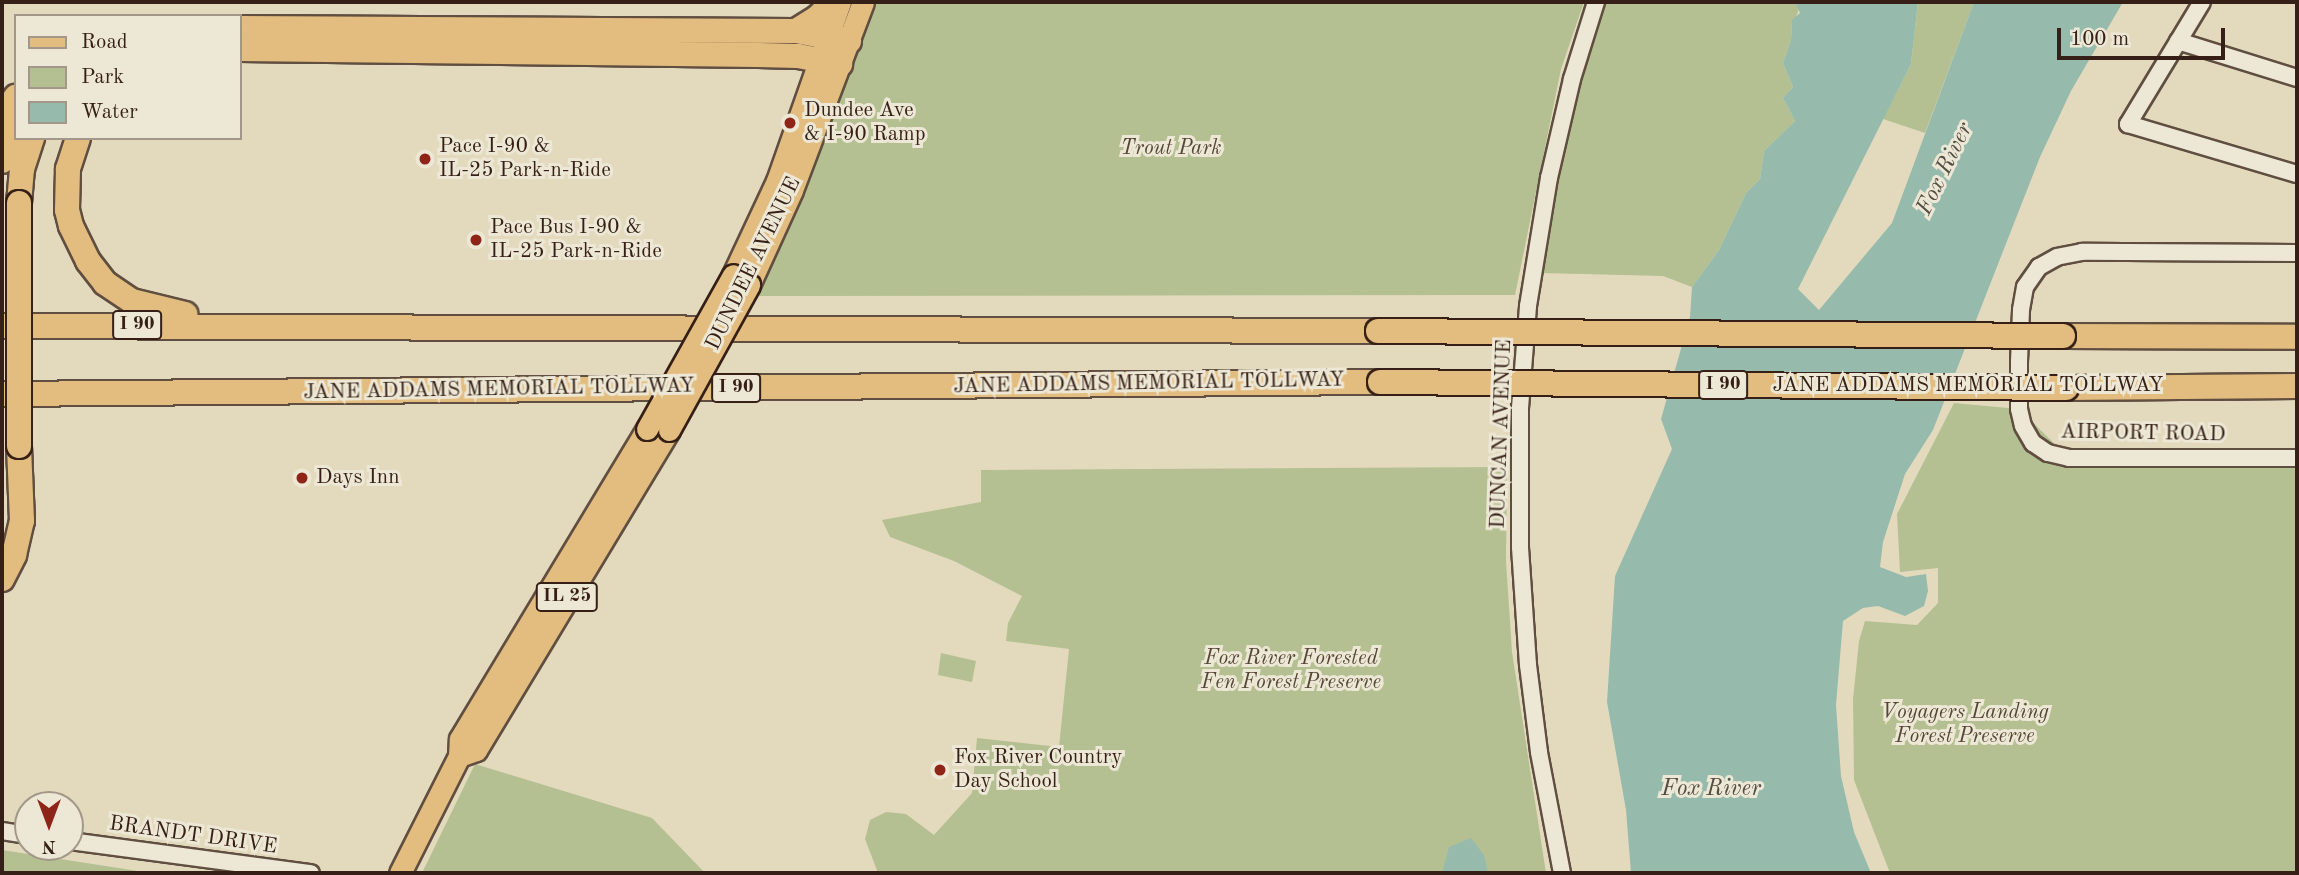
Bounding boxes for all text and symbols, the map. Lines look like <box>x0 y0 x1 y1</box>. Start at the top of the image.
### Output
legend <box>14 14 242 140</box>
scale bar <box>2061 14 2229 58</box>
text: 100 m <box>2070 29 2129 50</box>
text: Road <box>81 32 128 53</box>
text: Park <box>81 67 124 88</box>
place label: Dundee Ave & I-90 Ramp <box>804 98 926 148</box>
text: Water <box>81 102 138 123</box>
marker: Dundee Ave & I-90 Ramp <box>782 115 798 131</box>
water label: Fox River <box>1911 118 1979 220</box>
place label: Pace I-90 & IL-25 Park-n-Ride <box>439 134 611 184</box>
park label: Trout Park <box>1120 136 1222 162</box>
marker: Pace I-90 & IL-25 Park-n-Ride <box>417 151 433 167</box>
street label: DUNDEE AVENUE <box>701 173 807 355</box>
place label: Pace Bus I-90 & IL-25 Park-n-Ride <box>490 215 662 265</box>
marker: Pace Bus I-90 & IL-25 Park-n-Ride <box>468 232 484 248</box>
road number: I 90 <box>111 310 163 340</box>
street label: DUNCAN AVENUE <box>1486 339 1518 529</box>
street label: JANE ADDAMS MEMORIAL TOLLWAY <box>953 368 1345 400</box>
road number: I 90 <box>1697 370 1749 400</box>
road number: I 90 <box>710 372 762 404</box>
street label: JANE ADDAMS MEMORIAL TOLLWAY <box>1772 373 2164 399</box>
street label: JANE ADDAMS MEMORIAL TOLLWAY <box>303 374 695 406</box>
street label: AIRPORT ROAD <box>2060 420 2226 448</box>
place label: Days Inn <box>316 465 399 491</box>
marker: Days Inn <box>294 470 310 486</box>
road number: IL 25 <box>536 582 598 612</box>
park label: Fox River Forested Fen Forest Preserve <box>1201 646 1381 696</box>
park label: Voyagers Landing Forest Preserve <box>1881 700 2049 750</box>
place label: Fox River Country Day School <box>954 745 1123 795</box>
marker: Fox River Country Day School <box>932 762 948 778</box>
water label: Fox River <box>1661 775 1761 803</box>
north arrow <box>14 791 84 861</box>
street label: BRANDT DRIVE <box>107 812 279 860</box>
text: N <box>42 836 56 855</box>

